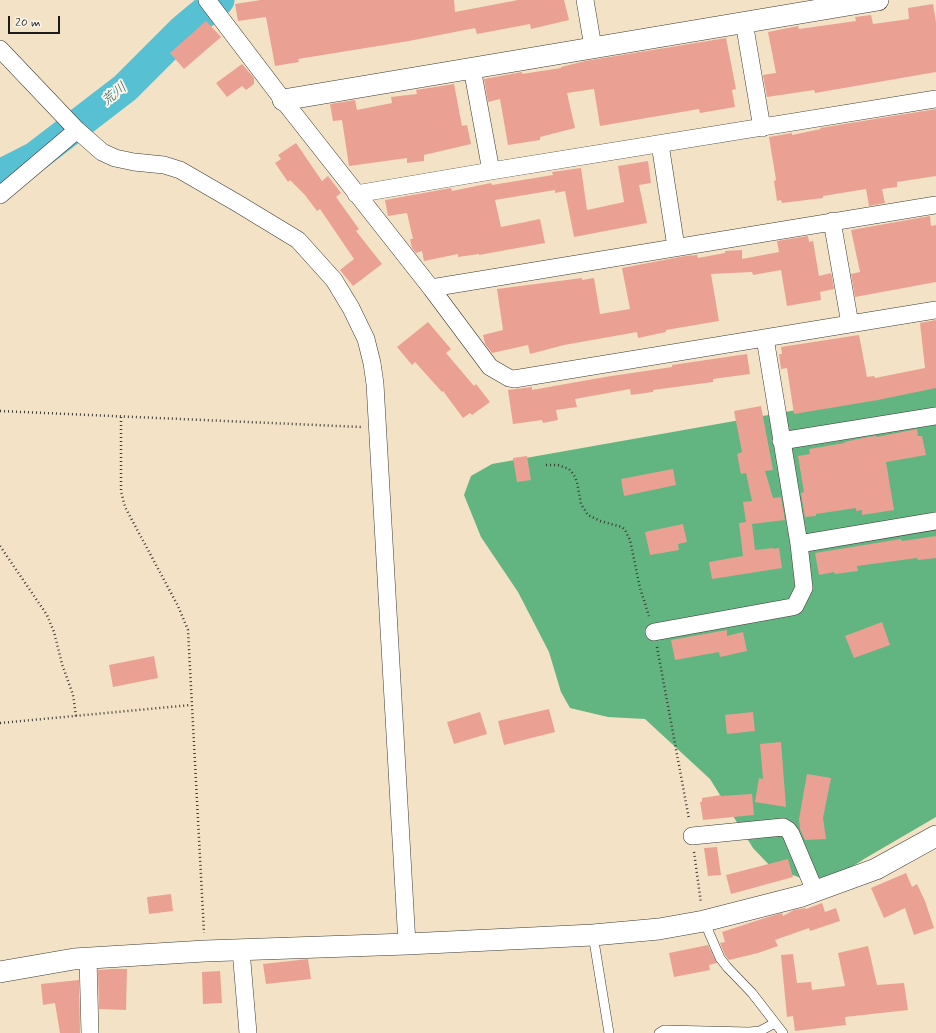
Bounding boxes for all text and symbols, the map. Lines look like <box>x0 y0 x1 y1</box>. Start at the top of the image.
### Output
scale bar <box>10 8 62 34</box>
text: 20 m <box>15 15 41 31</box>
water label: 荒川 <box>99 80 131 110</box>

